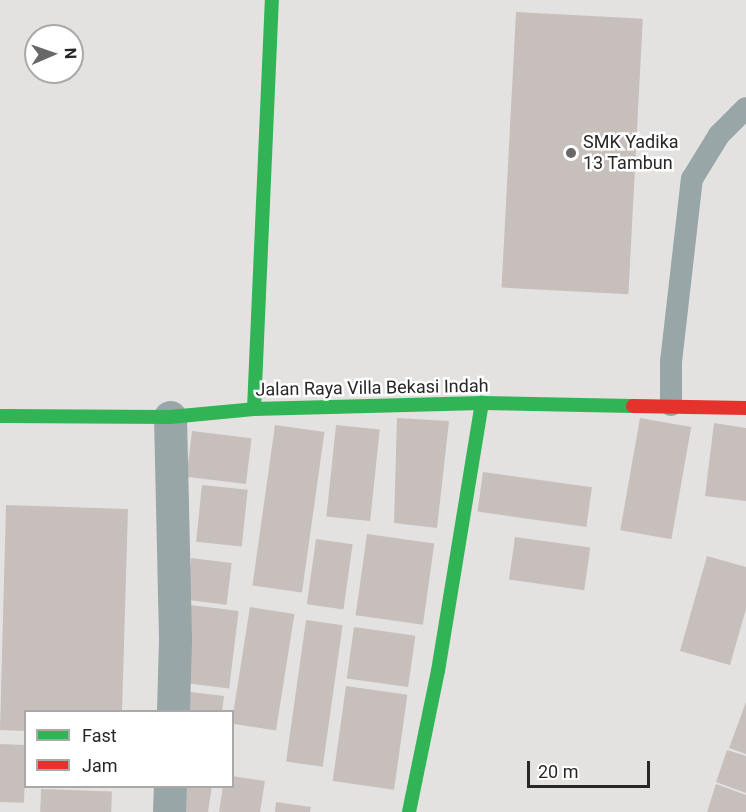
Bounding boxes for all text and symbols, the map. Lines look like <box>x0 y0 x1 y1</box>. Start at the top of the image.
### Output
north arrow <box>24 24 84 84</box>
text: N <box>61 47 80 59</box>
place label: SMK Yadika 13 Tambun <box>583 132 679 174</box>
marker: SMK Yadika 13 Tambun <box>564 146 578 160</box>
street label: Jalan Raya Villa Bekasi Indah <box>255 375 489 401</box>
legend <box>24 710 234 788</box>
text: Fast <box>82 725 117 746</box>
scale bar <box>530 749 653 787</box>
text: Jam <box>82 755 118 776</box>
text: 20 m <box>538 761 578 782</box>

